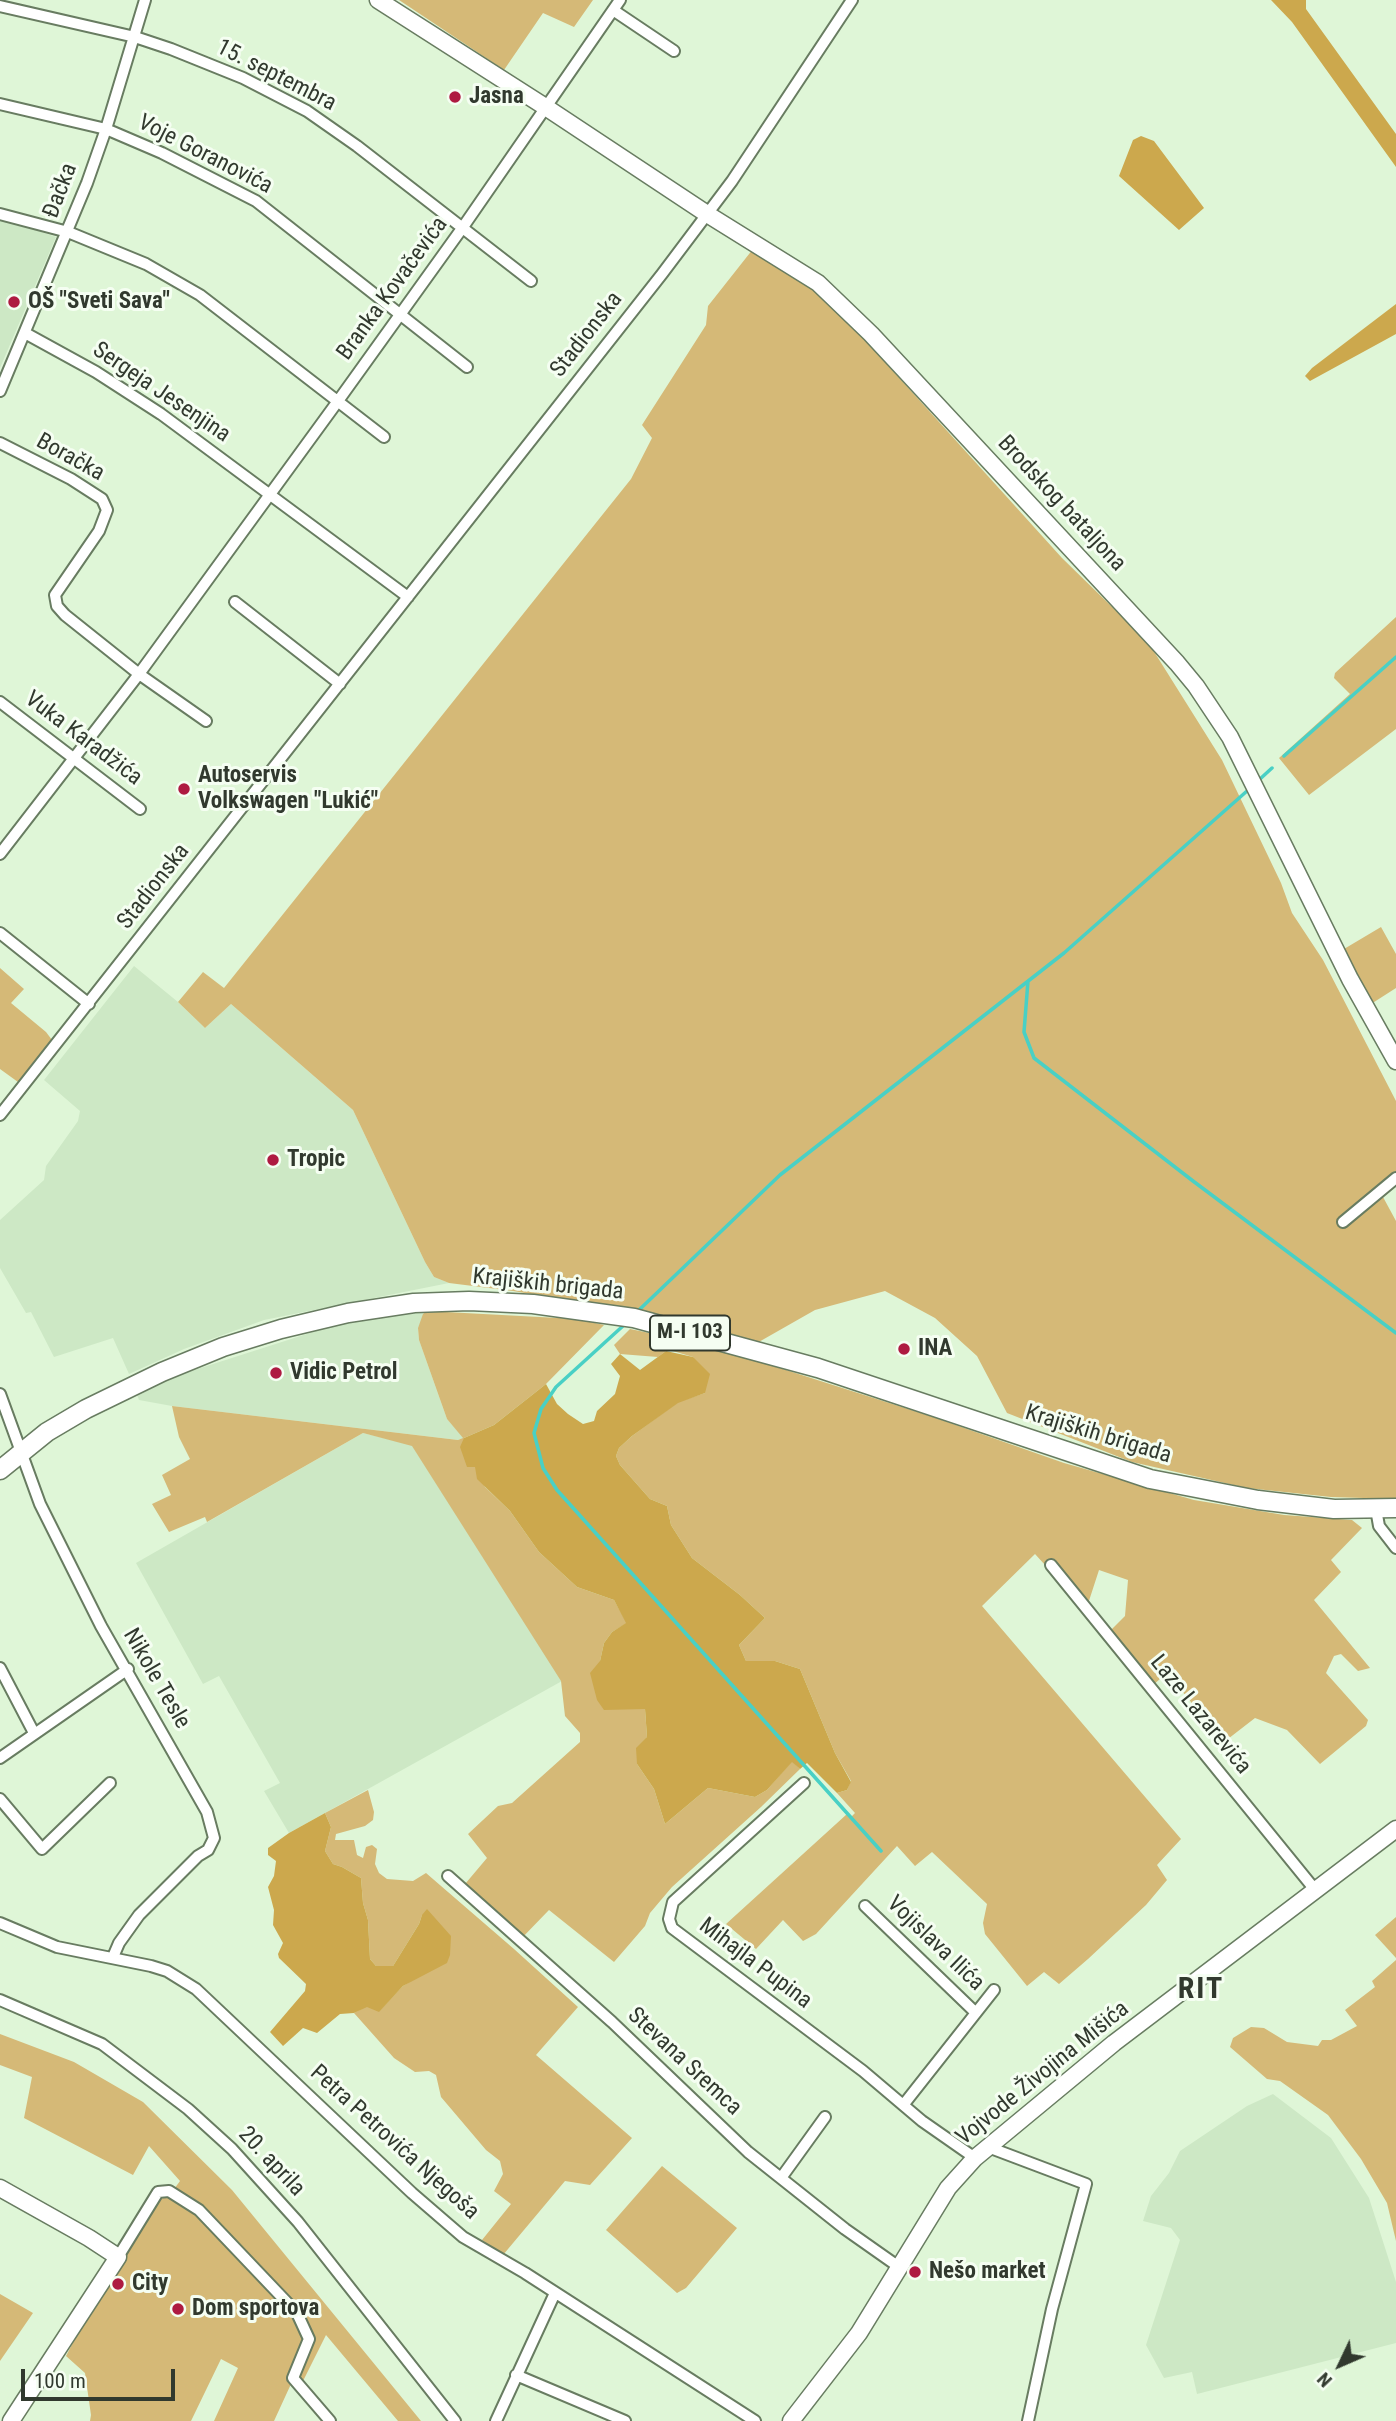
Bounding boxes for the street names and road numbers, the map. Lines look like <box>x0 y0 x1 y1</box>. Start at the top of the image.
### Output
street label: 15. septembra <box>212 34 340 118</box>
street label: Voje Goranovića <box>133 109 277 201</box>
street label: Đačka <box>38 160 84 222</box>
street label: Branka Kovačevića <box>332 212 454 366</box>
street label: Stadionska <box>545 287 629 383</box>
street label: Sergeja Jesenjina <box>87 337 235 449</box>
street label: Boračka <box>31 428 109 488</box>
street label: Brodskog bataljona <box>991 430 1131 578</box>
street label: Vuka Karadžića <box>19 686 147 792</box>
street label: Stadionska <box>112 839 196 935</box>
street label: Krajiških brigada <box>471 1263 625 1307</box>
road number: M-I 103 <box>650 1316 730 1350</box>
street label: Krajiških brigada <box>1022 1400 1174 1470</box>
street label: Nikole Tesle <box>116 1624 196 1734</box>
street label: Laze Lazarevića <box>1144 1650 1256 1780</box>
street label: Vojislava Ilića <box>880 1891 990 1997</box>
street label: Mihajla Pupina <box>693 1913 817 2015</box>
street label: Vojvode Živojina Mišića <box>951 1996 1135 2152</box>
street label: Stevana Sremca <box>621 2002 747 2122</box>
street label: Petra Petrovića Njegoša <box>304 2060 484 2226</box>
street label: 20. aprila <box>232 2122 310 2202</box>

